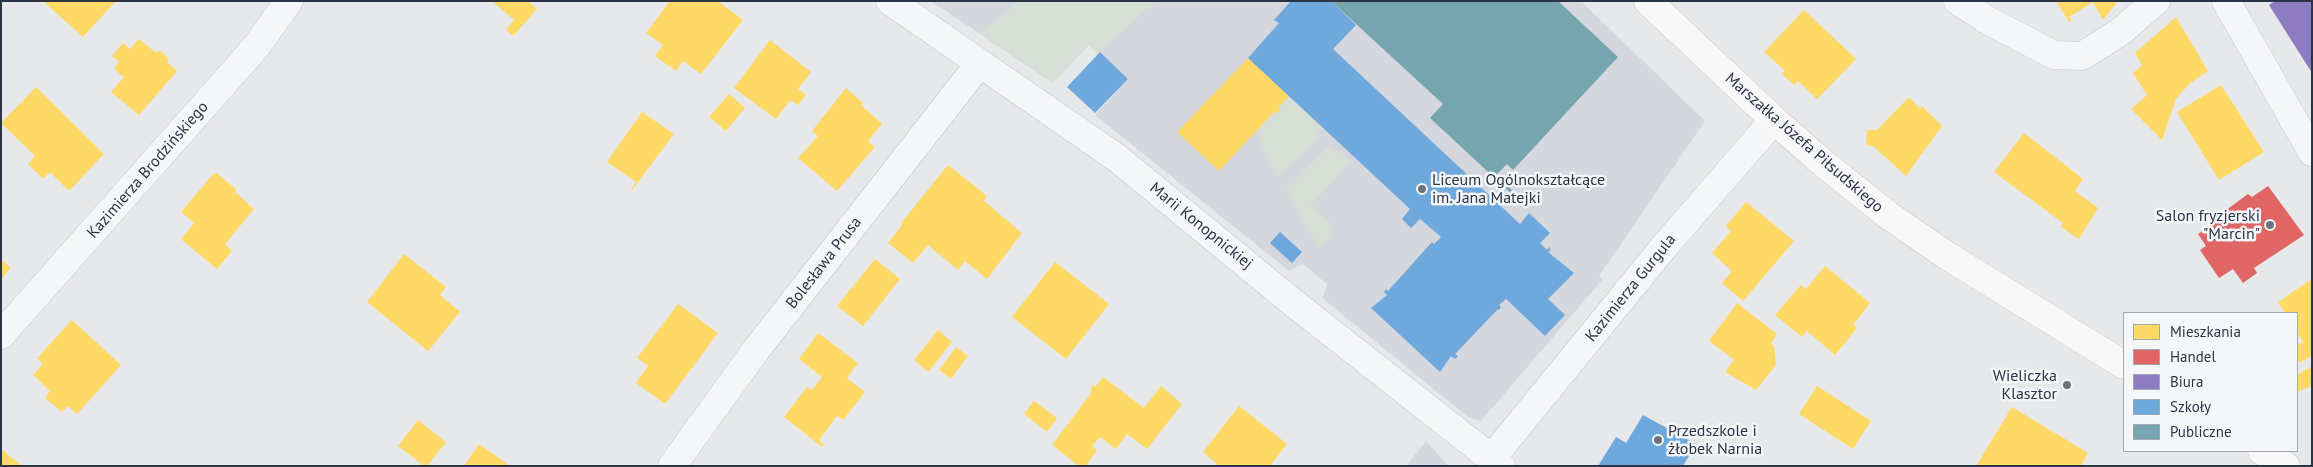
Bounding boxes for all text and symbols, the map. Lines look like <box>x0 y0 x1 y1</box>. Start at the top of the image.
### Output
street label: Marszałka Józefa Piłsudskiego <box>1721 69 1887 217</box>
street label: Kazimierza Brodzińskiego <box>83 98 213 242</box>
place label: Liceum Ogólnokształcące im. Jana Matejki <box>1432 170 1605 208</box>
street label: Marii Konopnickiej <box>1146 179 1256 273</box>
marker: Liceum Ogólnokształcące im. Jana Matejki <box>1416 183 1428 195</box>
place label: Salon fryzjerski "Marcin" <box>2156 206 2260 244</box>
street label: Bolesława Prusa <box>782 213 866 313</box>
marker: Salon fryzjerski "Marcin" <box>2264 219 2276 231</box>
street label: Kazimierza Gurgula <box>1582 230 1680 346</box>
legend <box>2123 312 2298 452</box>
text: Mieszkania <box>2170 322 2241 341</box>
text: Handel <box>2170 347 2216 366</box>
place label: Wieliczka Klasztor <box>1993 366 2057 404</box>
text: Biura <box>2170 372 2203 391</box>
marker: Wieliczka Klasztor <box>2061 379 2073 391</box>
text: Szkoły <box>2170 397 2211 416</box>
place label: Przedszkole i żłobek Narnia <box>1668 421 1762 459</box>
text: Publiczne <box>2170 422 2232 441</box>
marker: Przedszkole i żłobek Narnia <box>1652 434 1664 446</box>

